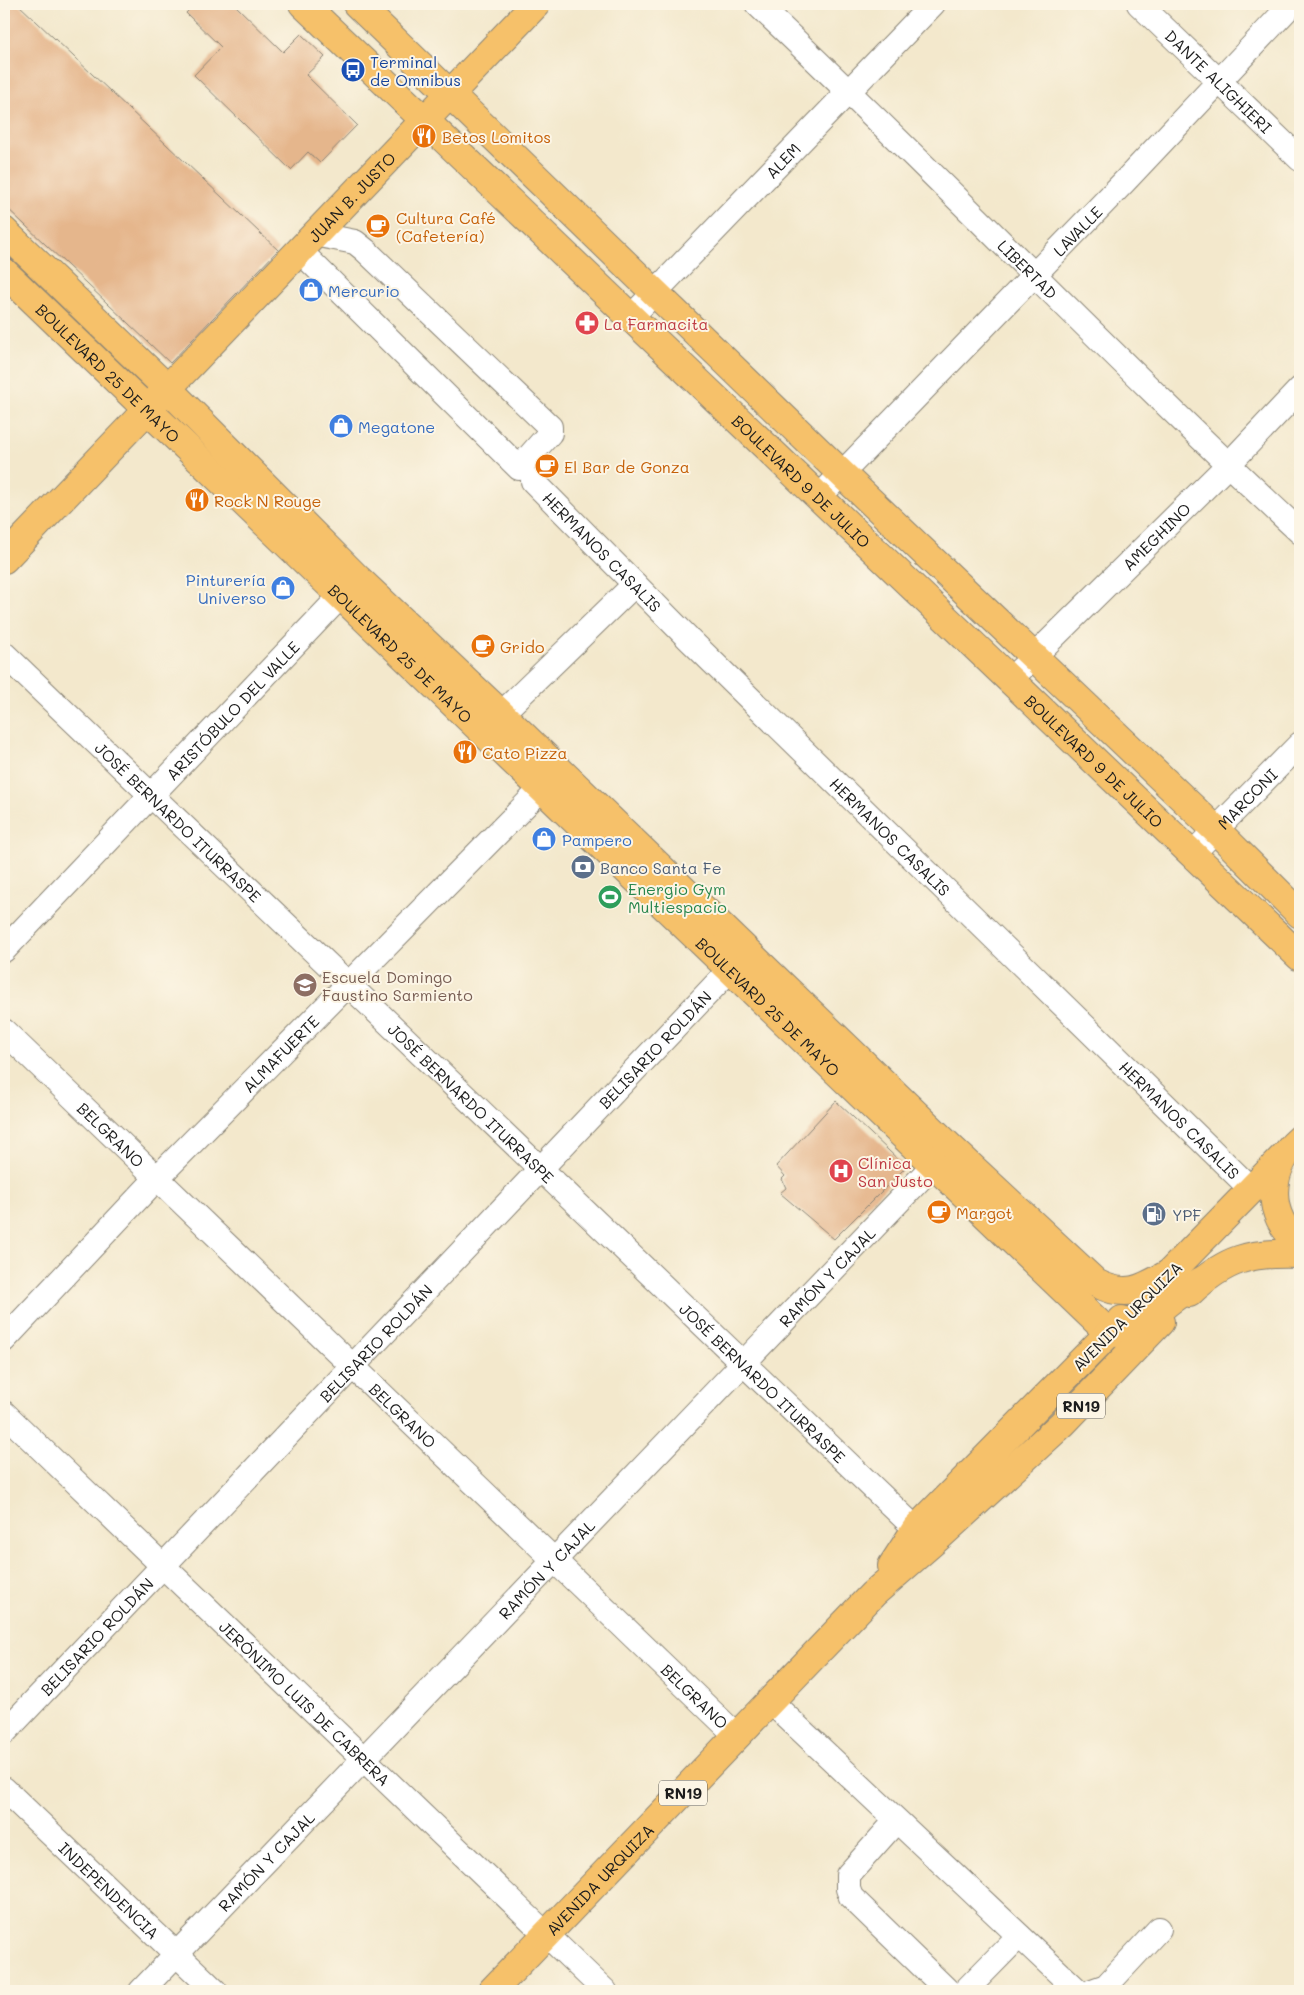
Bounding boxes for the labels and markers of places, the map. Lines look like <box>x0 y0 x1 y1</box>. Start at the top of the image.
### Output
place label: Terminal de Omnibus <box>370 51 461 90</box>
bus stop icon: Terminal de Omnibus <box>340 57 366 83</box>
restaurant icon: Betos Lomitos <box>411 123 437 149</box>
place label: Betos Lomitos <box>442 126 551 147</box>
place label: Cultura Café (Cafetería) <box>396 207 496 246</box>
cafe icon: Cultura Café (Cafetería) <box>365 213 391 239</box>
shop icon: Mercurio <box>298 277 324 303</box>
place label: Mercurio <box>328 280 399 301</box>
pharmacy icon: La Farmacita <box>574 310 600 336</box>
place label: La Farmacita <box>604 313 709 334</box>
shop icon: Megatone <box>328 413 354 439</box>
place label: Megatone <box>358 416 435 437</box>
cafe icon: El Bar de Gonza <box>534 453 560 479</box>
place label: El Bar de Gonza <box>564 456 690 477</box>
restaurant icon: Rock N Rouge <box>184 487 210 513</box>
place label: Rock N Rouge <box>214 490 321 511</box>
place label: Pinturería Universo <box>186 569 266 608</box>
shop icon: Pinturería Universo <box>270 575 296 601</box>
cafe icon: Grido <box>470 633 496 659</box>
place label: Grido <box>500 636 544 657</box>
restaurant icon: Cato Pizza <box>452 739 478 765</box>
place label: Cato Pizza <box>482 742 568 763</box>
shop icon: Pampero <box>531 826 557 852</box>
place label: Pampero <box>562 829 632 850</box>
bank icon: Banco Santa Fe <box>570 854 596 880</box>
place label: Banco Santa Fe <box>600 857 722 878</box>
place label: Energio Gym Multiespacio <box>628 878 727 917</box>
sports icon: Energio Gym Multiespacio <box>597 884 623 910</box>
place label: Escuela Domingo Faustino Sarmiento <box>322 966 473 1005</box>
school or university icon: Escuela Domingo Faustino Sarmiento <box>292 972 318 998</box>
place label: Clínica San Justo <box>858 1152 933 1191</box>
hospital icon: Clínica San Justo <box>828 1158 854 1184</box>
cafe icon: Margot <box>926 1199 952 1225</box>
fuel station icon: YPF <box>1141 1201 1167 1227</box>
place label: Margot <box>956 1202 1013 1223</box>
place label: YPF <box>1172 1204 1201 1225</box>

